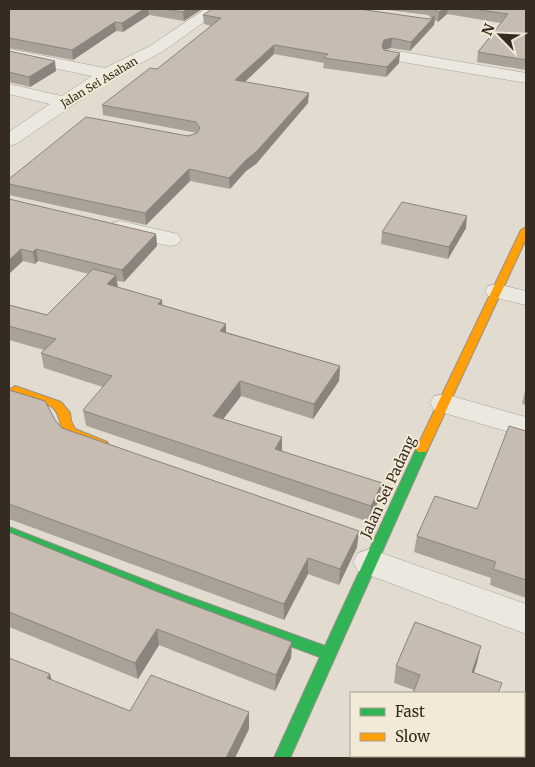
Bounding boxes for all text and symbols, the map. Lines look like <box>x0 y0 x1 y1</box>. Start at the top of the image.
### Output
north arrow <box>475 10 525 60</box>
text: N <box>478 21 499 38</box>
street label: Jalan Sei Asahan <box>57 53 141 111</box>
street label: Jalan Sei Padang <box>356 433 420 542</box>
legend <box>350 692 525 757</box>
text: Fast <box>395 702 425 721</box>
text: Slow <box>395 727 430 746</box>

